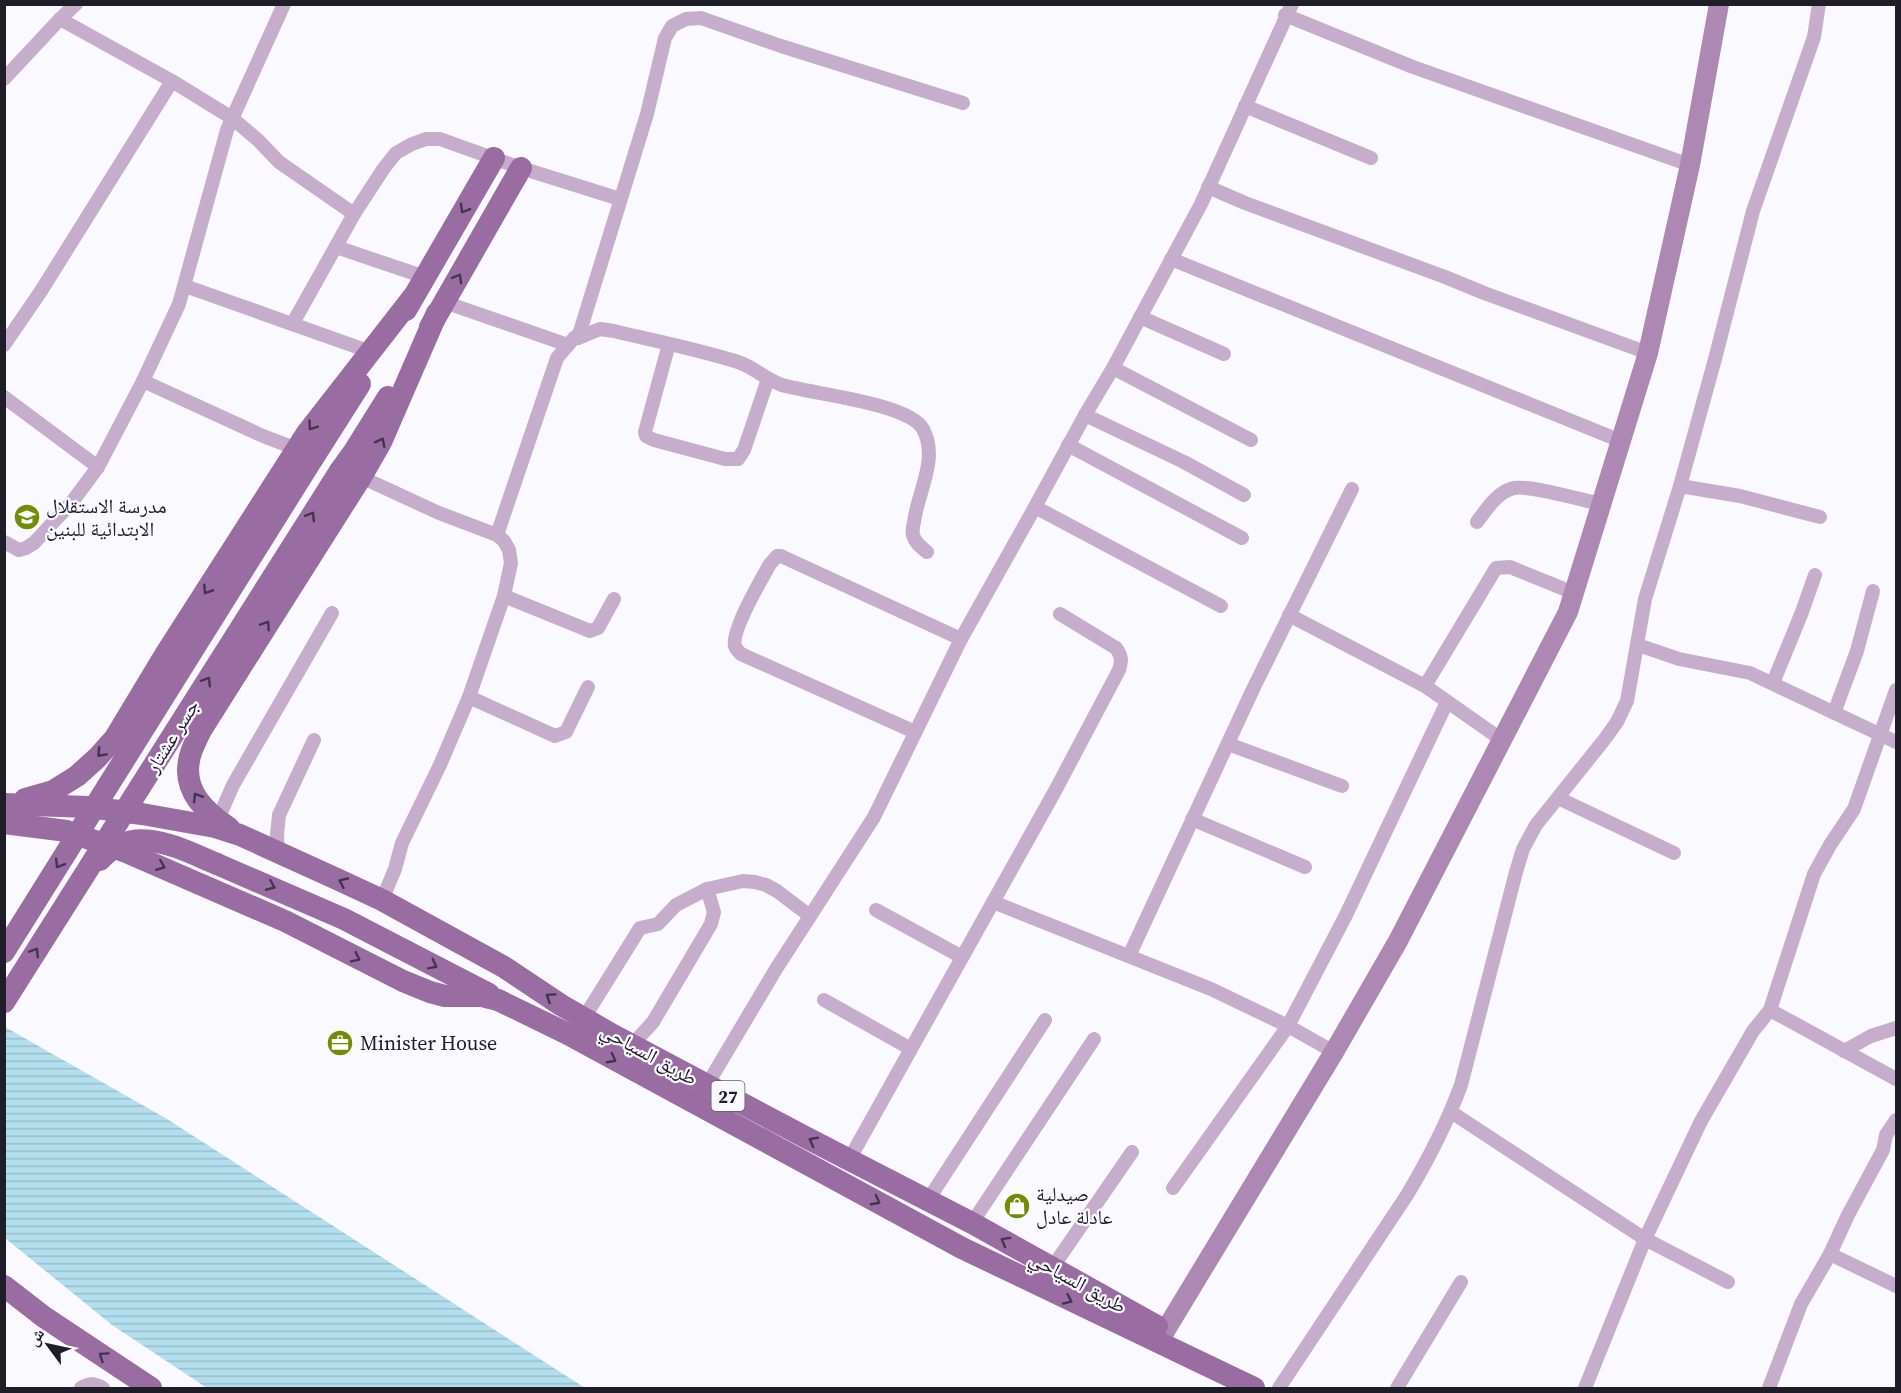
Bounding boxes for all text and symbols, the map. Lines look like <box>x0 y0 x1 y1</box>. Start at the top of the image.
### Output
one-way arrow <box>460 202 472 213</box>
one-way arrow <box>451 274 462 284</box>
one-way arrow <box>308 419 319 430</box>
one-way arrow <box>373 437 385 448</box>
place label: مدرسة الاستقلال الابتدائية للبنين <box>46 492 167 543</box>
school or university icon: مدرسة الاستقلال الابتدائية للبنين <box>12 502 42 532</box>
one-way arrow <box>304 512 316 522</box>
one-way arrow <box>202 584 214 594</box>
one-way arrow <box>259 621 271 631</box>
one-way arrow <box>200 677 212 687</box>
street label: جسر عشتار <box>138 694 206 779</box>
one-way arrow <box>97 747 108 757</box>
one-way arrow <box>193 793 204 803</box>
one-way arrow <box>56 858 67 869</box>
one-way arrow <box>155 859 166 872</box>
one-way arrow <box>339 877 350 889</box>
one-way arrow <box>265 879 276 891</box>
one-way arrow <box>28 948 40 958</box>
one-way arrow <box>349 951 360 963</box>
one-way arrow <box>427 958 438 969</box>
one-way arrow <box>546 993 556 1005</box>
street label: طريق السياحي <box>595 1016 702 1094</box>
office icon: Minister House <box>325 1028 355 1058</box>
place label: Minister House <box>360 1029 497 1057</box>
one-way arrow <box>606 1052 616 1063</box>
road number: 27 <box>712 1081 744 1111</box>
one-way arrow <box>809 1137 819 1148</box>
place label: صيدلية عادلة عادل <box>1036 1180 1113 1231</box>
shop icon: صيدلية عادلة عادل <box>1002 1191 1032 1221</box>
one-way arrow <box>870 1194 881 1205</box>
one-way arrow <box>1000 1237 1011 1248</box>
street label: طريق السياحي <box>1024 1244 1131 1322</box>
one-way arrow <box>1062 1292 1073 1304</box>
north arrow <box>18 1315 78 1375</box>
text: ش <box>22 1324 49 1350</box>
one-way arrow <box>99 1352 110 1363</box>

